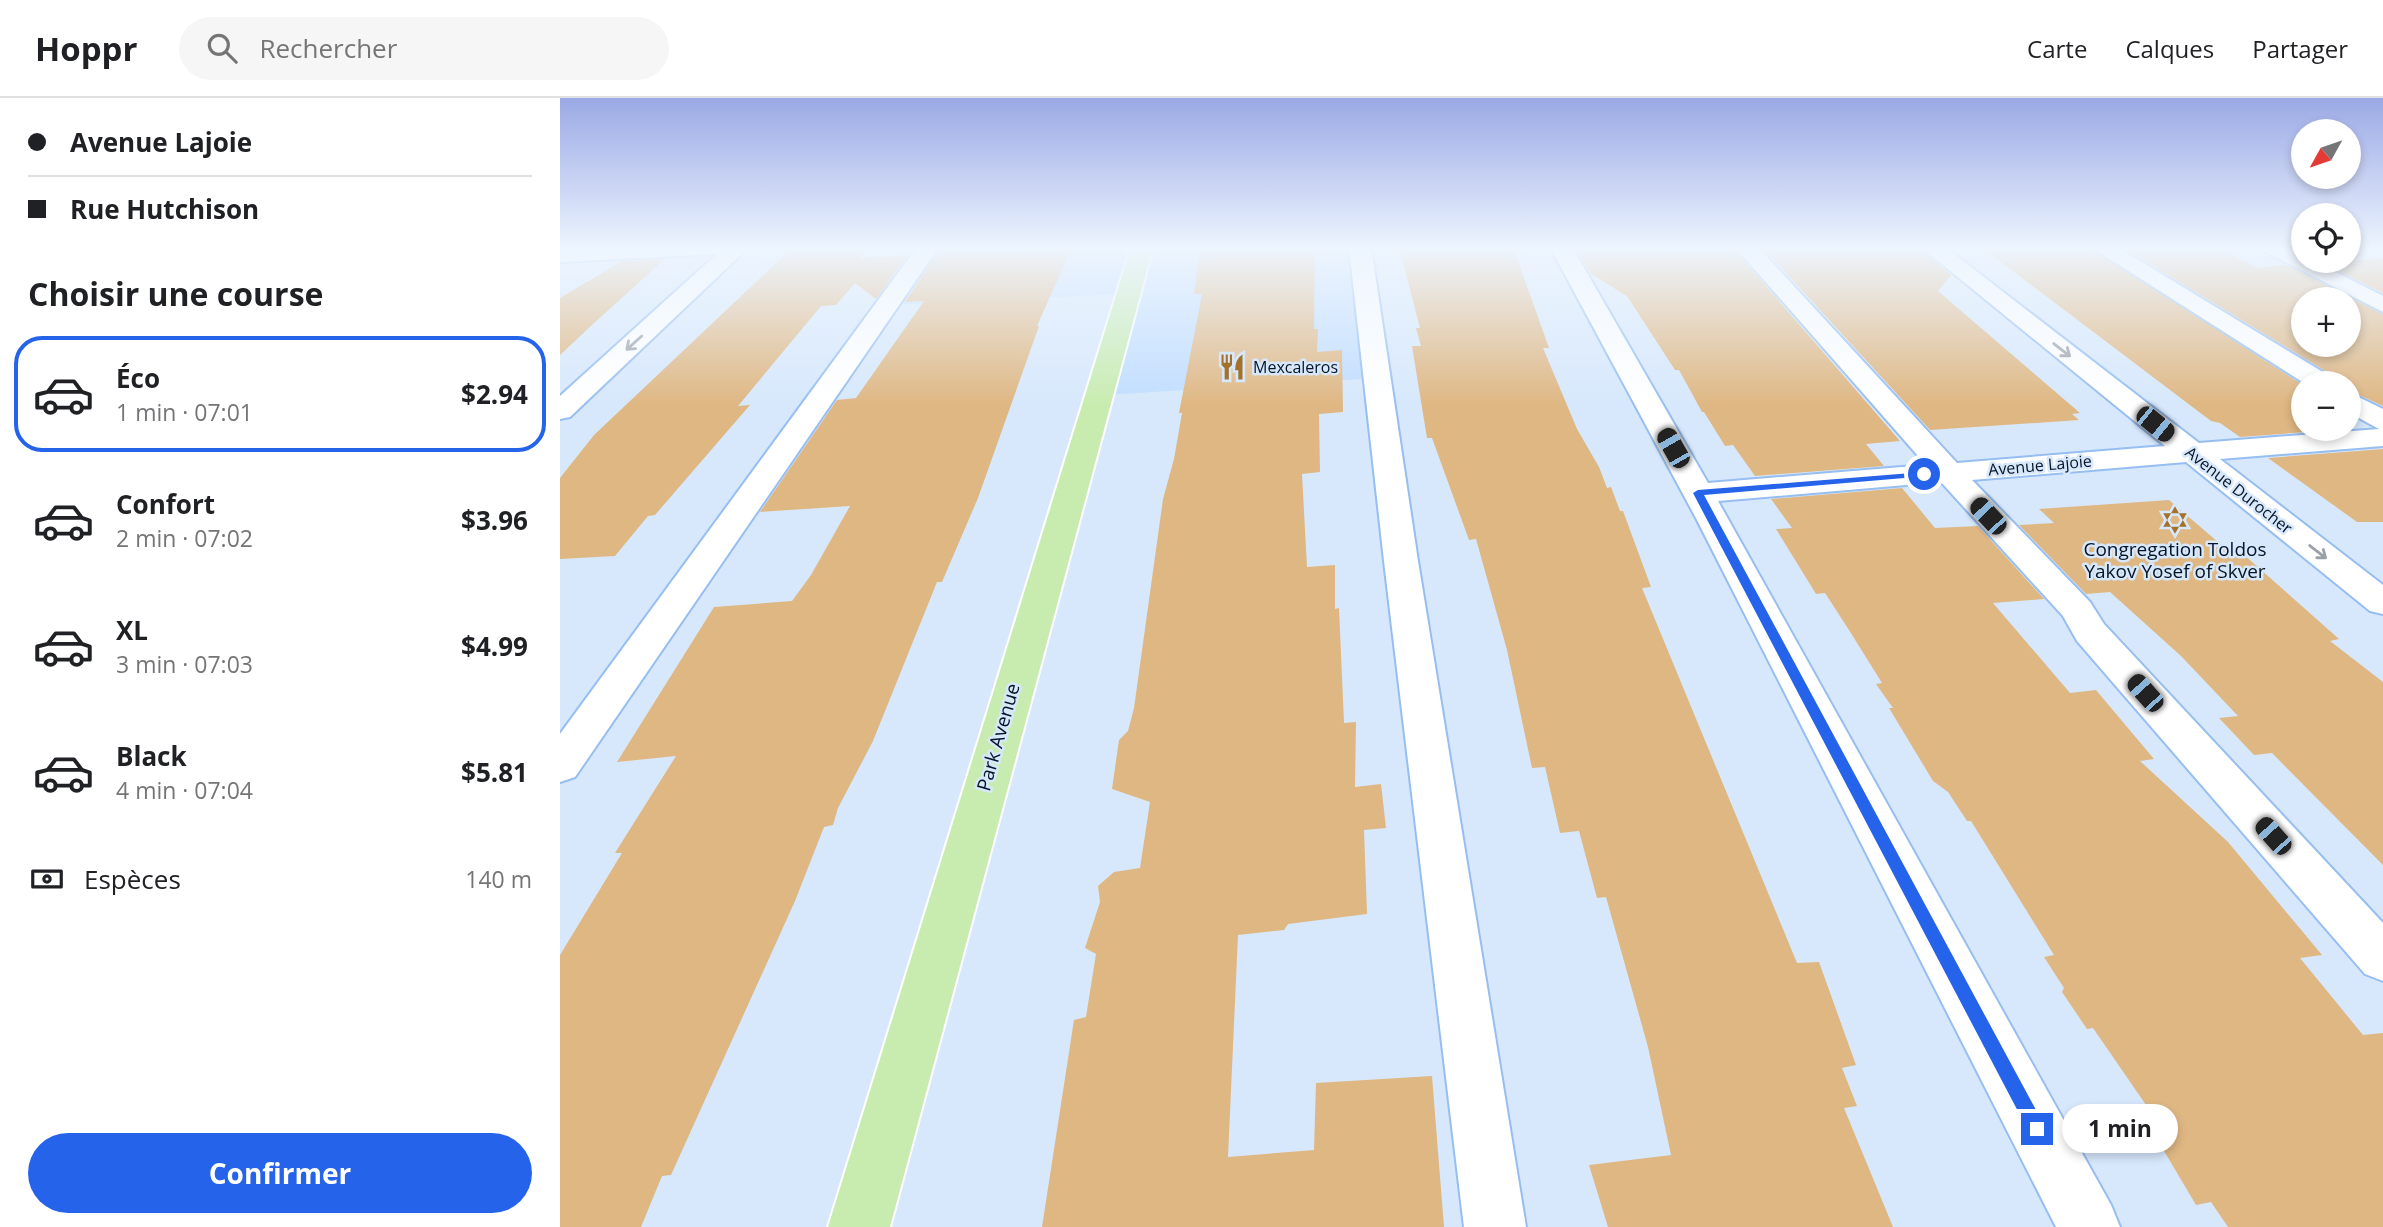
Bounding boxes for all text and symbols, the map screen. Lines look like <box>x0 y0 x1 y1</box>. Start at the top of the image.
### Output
search box <box>179 17 669 80</box>
text: Hoppr <box>35 26 137 71</box>
icon: search <box>203 29 241 67</box>
text: Rechercher <box>259 30 397 66</box>
text: Carte <box>2027 32 2087 65</box>
text: Calques <box>2125 32 2214 65</box>
text: Partager <box>2252 32 2348 65</box>
north arrow <box>2291 119 2361 189</box>
map controls <box>2291 119 2361 441</box>
text: Avenue Lajoie <box>70 124 252 160</box>
text: Rue Hutchison <box>70 191 259 227</box>
button: locate <box>2291 203 2361 273</box>
text: Choisir une course <box>28 272 323 315</box>
button: + <box>2291 287 2361 357</box>
one-way arrow <box>626 334 643 351</box>
one-way arrow <box>2052 342 2071 357</box>
restaurant icon: Mexcaleros <box>1217 352 1247 382</box>
place label: Mexcaleros <box>1253 356 1338 378</box>
text: Éco <box>116 360 160 396</box>
icon: car <box>32 363 95 426</box>
button: − <box>2291 371 2361 441</box>
text: $2.94 <box>461 376 528 412</box>
text: 1 min · 07:01 <box>116 396 253 428</box>
car <box>2133 403 2178 445</box>
car <box>1654 425 1693 471</box>
street label: Avenue Durocher <box>2181 441 2298 539</box>
street label: Avenue Lajoie <box>1987 450 2093 480</box>
route start <box>1908 458 1940 490</box>
text: Confort <box>116 486 215 522</box>
icon: car <box>32 489 95 552</box>
car <box>1966 493 2011 539</box>
text: $3.96 <box>461 502 528 538</box>
synagogue icon: Congregation Toldos Yakov Yosef of Skver <box>2160 505 2190 535</box>
text: 2 min · 07:02 <box>116 522 253 554</box>
place label: Congregation Toldos Yakov Yosef of Skver <box>2083 536 2267 584</box>
one-way arrow <box>2308 544 2326 559</box>
text: XL <box>116 612 148 648</box>
icon: car <box>32 615 95 678</box>
text: $4.99 <box>461 628 528 664</box>
text: 3 min · 07:03 <box>116 648 253 680</box>
car <box>2124 670 2167 716</box>
street label: Park Avenue <box>970 680 1026 794</box>
text: Black <box>116 738 187 774</box>
icon: car <box>32 741 95 804</box>
text: $5.81 <box>461 754 528 790</box>
text: 4 min · 07:04 <box>116 774 253 806</box>
car <box>2252 813 2295 859</box>
icon: cash <box>28 860 66 898</box>
text: Espèces <box>84 861 181 897</box>
text: 140 m <box>465 863 532 895</box>
callout: 1 min <box>2062 1104 2177 1154</box>
text: 1 min <box>2088 1112 2152 1144</box>
route end <box>2021 1113 2053 1145</box>
button: Confirmer <box>28 1133 532 1213</box>

